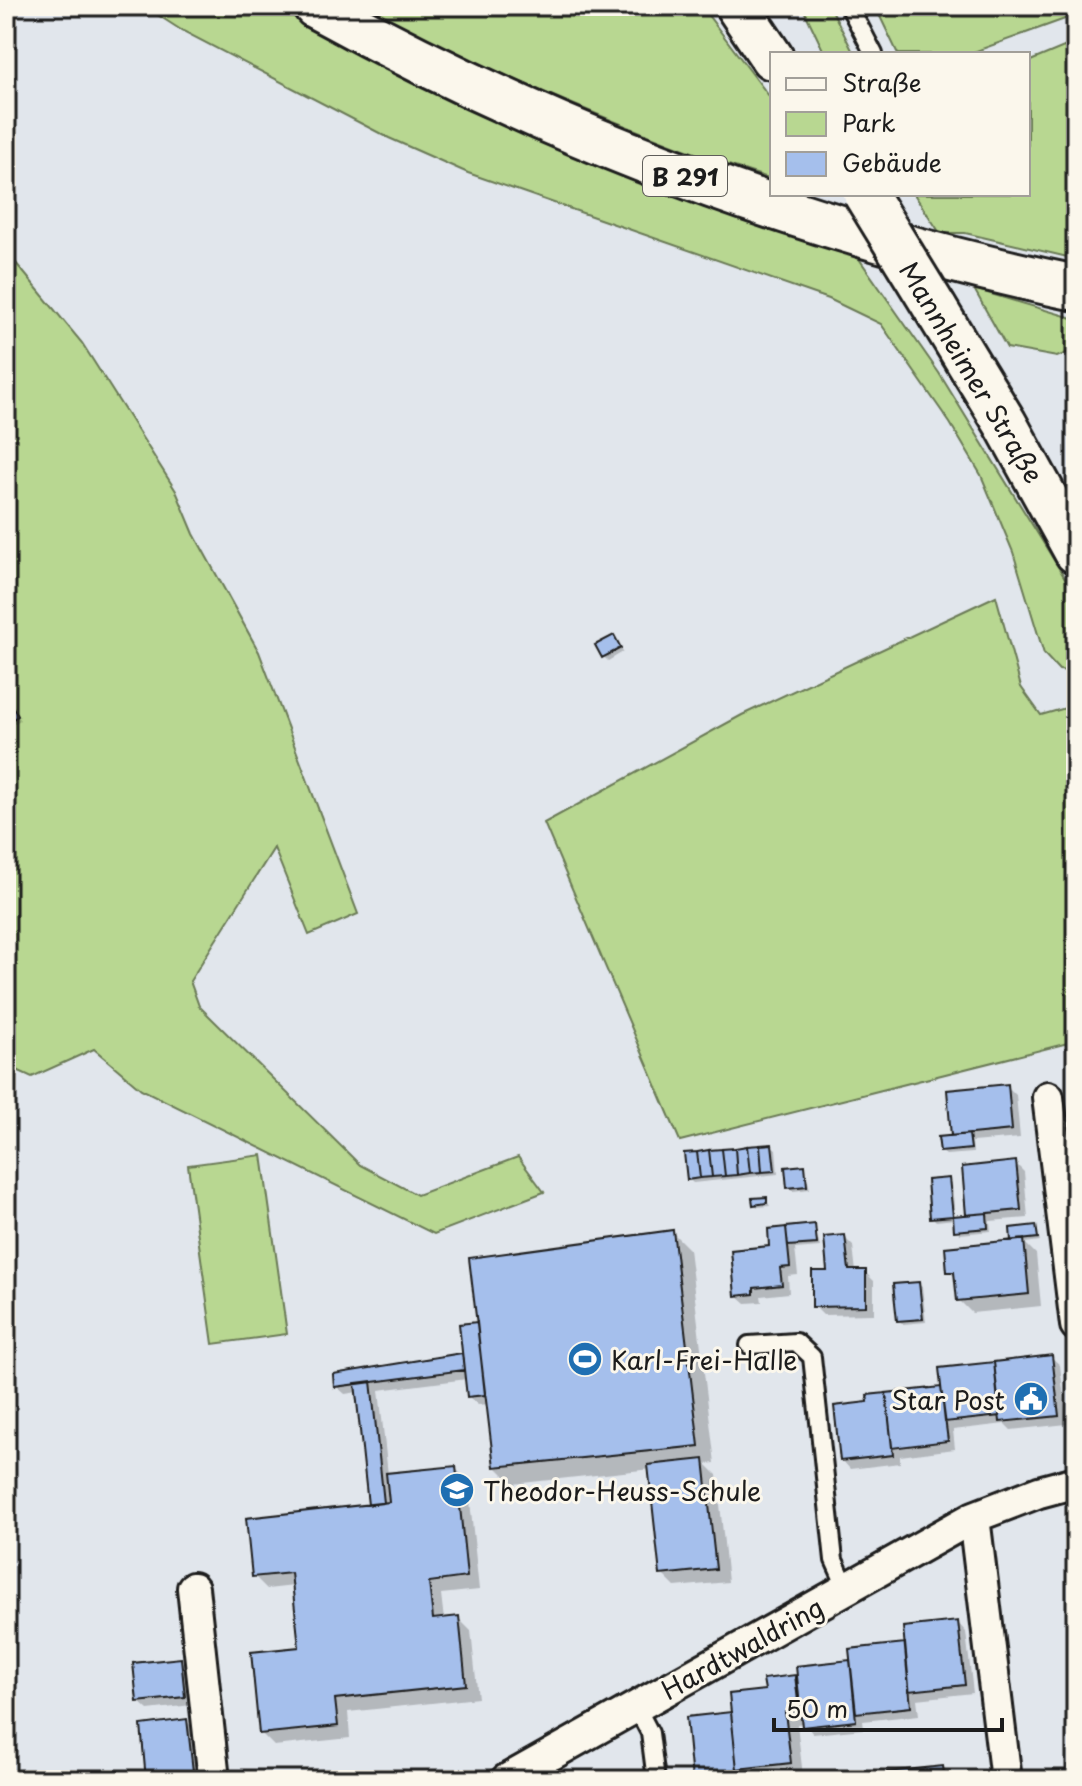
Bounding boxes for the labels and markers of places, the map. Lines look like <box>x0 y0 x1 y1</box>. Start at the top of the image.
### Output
sports icon: Karl-Frei-Halle <box>566 1340 604 1378</box>
place label: Karl-Frei-Halle <box>611 1340 797 1379</box>
place label: Star Post <box>891 1380 1005 1419</box>
public building icon: Star Post <box>1012 1380 1050 1418</box>
school or university icon: Theodor-Heuss-Schule <box>438 1471 476 1509</box>
place label: Theodor-Heuss-Schule <box>483 1471 761 1510</box>

